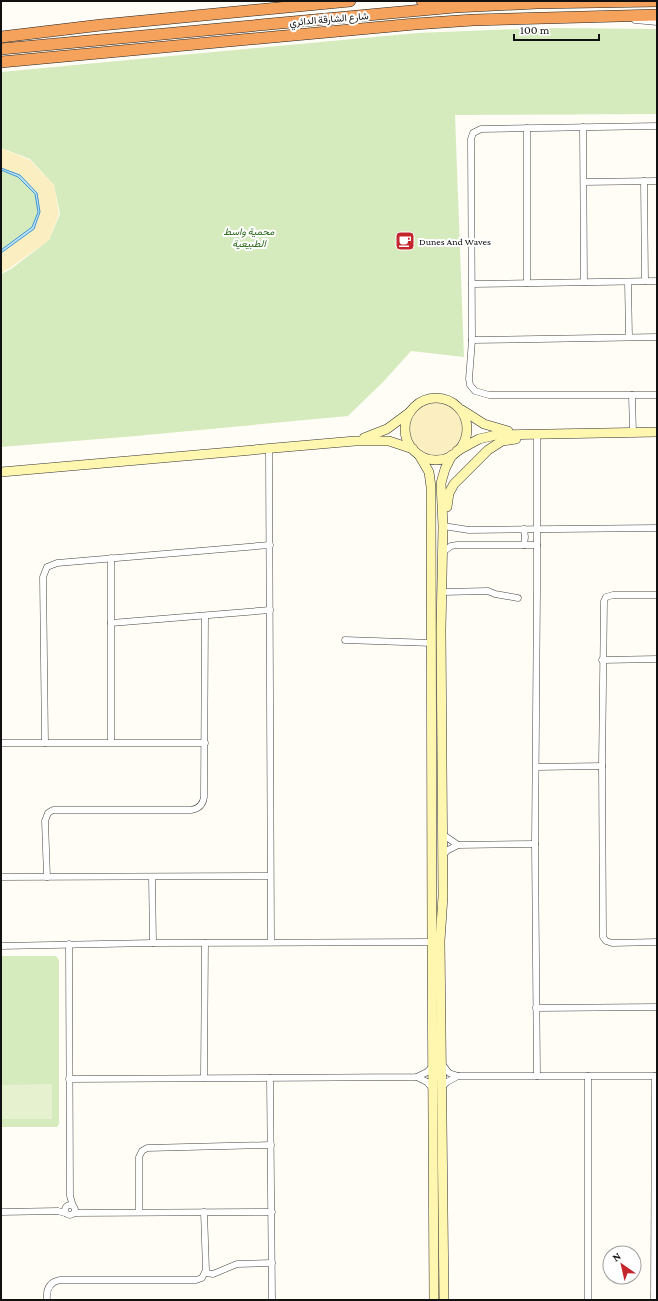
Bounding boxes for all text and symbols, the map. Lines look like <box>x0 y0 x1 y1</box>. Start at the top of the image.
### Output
street label: شارع الشارقة الدائري <box>289 10 369 31</box>
scale bar <box>514 16 599 42</box>
text: 100 m <box>520 23 550 37</box>
park label: محمية واسط الطبيعية <box>224 226 275 250</box>
cafe icon: Dunes And Waves <box>394 230 416 252</box>
place label: Dunes And Waves <box>419 236 491 247</box>
north arrow <box>602 1245 642 1285</box>
text: N <box>610 1249 623 1264</box>

